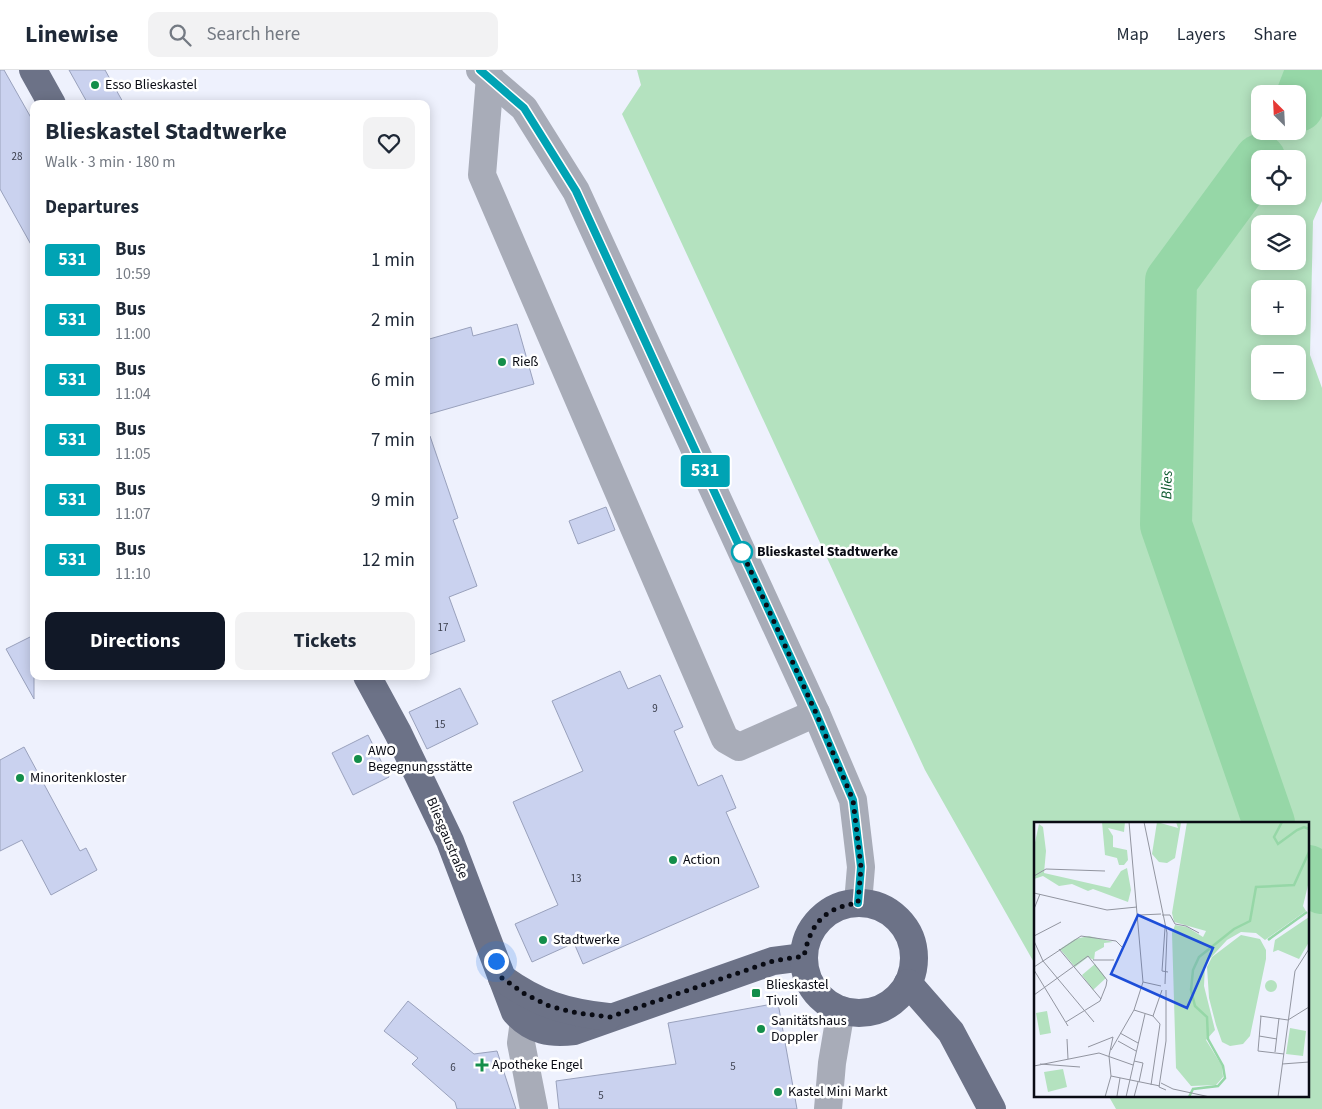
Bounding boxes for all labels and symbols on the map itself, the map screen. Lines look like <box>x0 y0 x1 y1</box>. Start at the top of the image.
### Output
place label: Esso Blieskastel <box>105 75 197 95</box>
marker: Esso Blieskastel <box>89 79 101 91</box>
north arrow <box>1251 85 1306 140</box>
house number: 28 <box>12 149 23 164</box>
place label: Rieß <box>512 352 538 372</box>
marker: Rieß <box>496 356 508 368</box>
line badge: 531 <box>676 455 734 487</box>
water label: Blies <box>1156 470 1178 500</box>
marker: Blieskastel Stadtwerke <box>731 541 753 563</box>
place label: Blieskastel Stadtwerke <box>757 542 898 562</box>
house number: 17 <box>438 620 448 635</box>
house number: 9 <box>652 701 658 716</box>
house number: 15 <box>435 717 445 732</box>
place label: AWO Begegnungsstätte <box>368 741 472 777</box>
marker: AWO Begegnungsstätte <box>352 753 364 765</box>
place label: Minoritenkloster <box>30 768 126 788</box>
marker: Minoritenkloster <box>14 772 26 784</box>
street label: Bliesgaustraße <box>421 794 473 882</box>
inset map <box>1034 822 1310 1096</box>
place label: Action <box>683 850 720 870</box>
marker: Action <box>667 854 679 866</box>
house number: 13 <box>571 871 581 886</box>
place label: Stadtwerke <box>553 930 620 950</box>
marker: Stadtwerke <box>537 934 549 946</box>
your location <box>484 949 509 974</box>
place label: Blieskastel Tivoli <box>766 975 829 1011</box>
marker: Blieskastel Tivoli <box>750 987 762 999</box>
place label: Sanitätshaus Doppler <box>771 1011 847 1047</box>
marker: Sanitätshaus Doppler <box>755 1023 767 1035</box>
place label: Apotheke Engel <box>492 1055 583 1075</box>
marker: Apotheke Engel <box>476 1059 488 1071</box>
house number: 5 <box>730 1059 736 1074</box>
house number: 6 <box>450 1060 456 1075</box>
place label: Kastel Mini Markt <box>788 1082 888 1102</box>
marker: Kastel Mini Markt <box>772 1086 784 1098</box>
house number: 5 <box>598 1088 604 1103</box>

